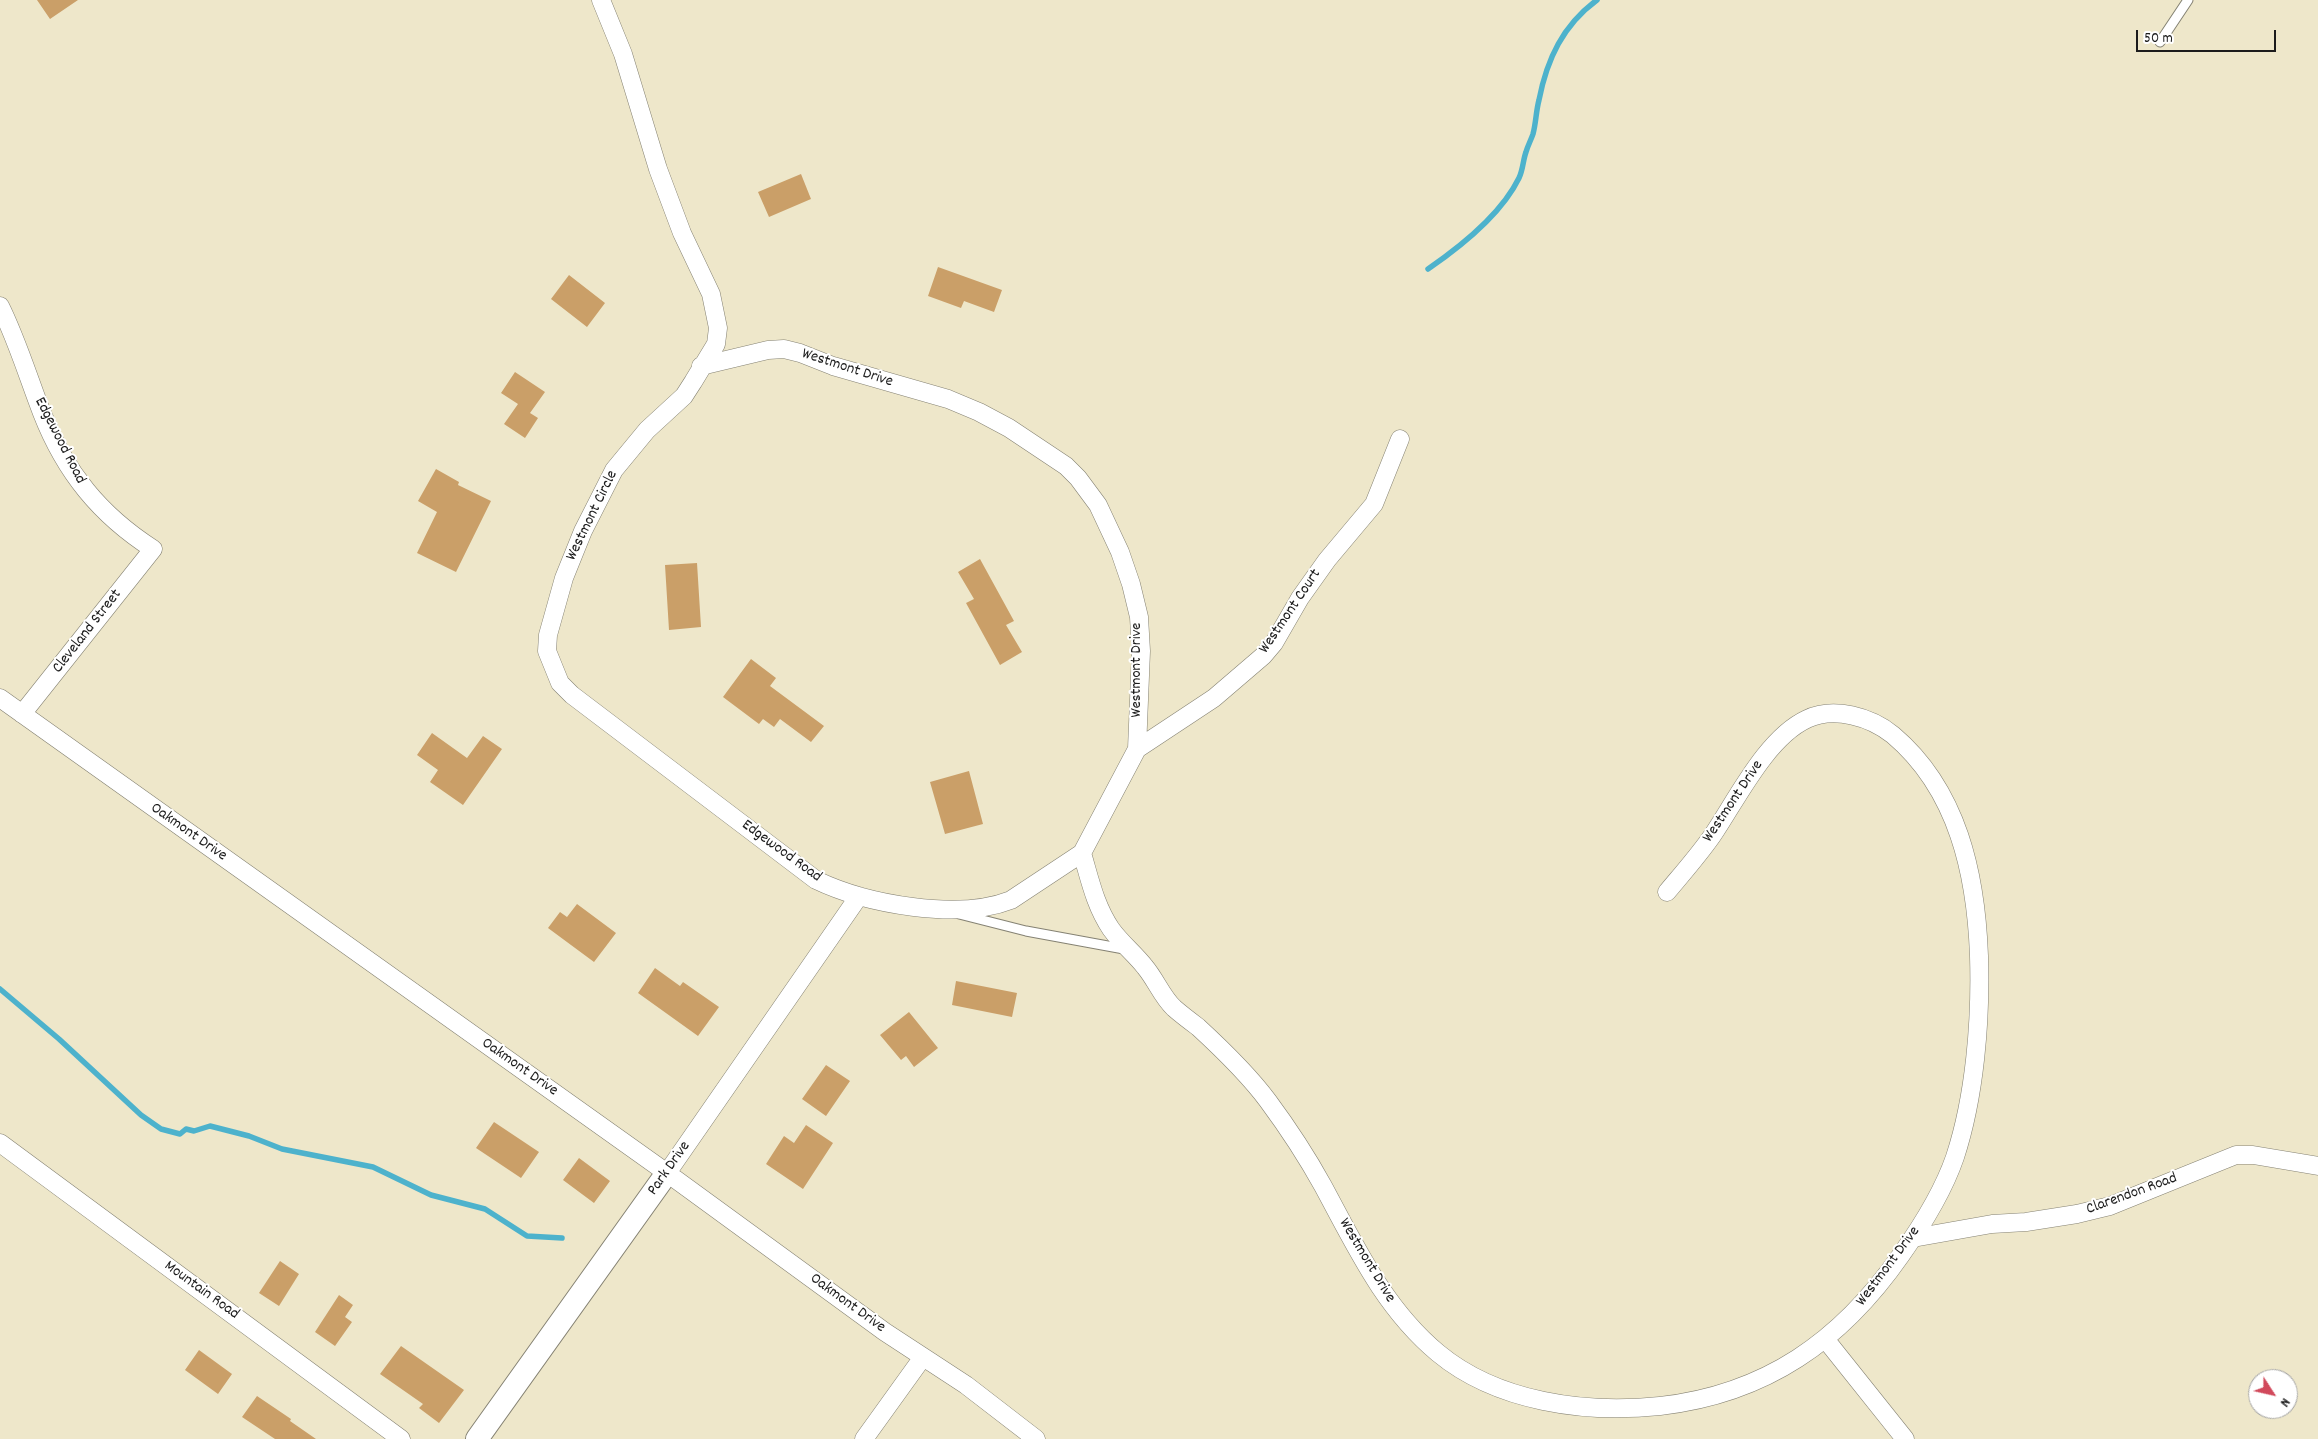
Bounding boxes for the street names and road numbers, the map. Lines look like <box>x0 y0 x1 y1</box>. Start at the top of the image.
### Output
street label: Westmont Drive <box>799 345 895 393</box>
street label: Edgewood Road <box>29 395 89 487</box>
street label: Westmont Circle <box>563 468 623 564</box>
street label: Westmont Court <box>1256 566 1326 658</box>
street label: Cleveland Street <box>49 586 127 678</box>
street label: Westmont Drive <box>1128 623 1148 717</box>
street label: Westmont Drive <box>1700 757 1768 847</box>
street label: Oakmont Drive <box>146 800 230 866</box>
street label: Edgewood Road <box>737 816 825 888</box>
street label: Oakmont Drive <box>477 1035 561 1101</box>
street label: Park Drive <box>644 1138 696 1200</box>
street label: Clarendon Road <box>2084 1170 2180 1220</box>
street label: Westmont Drive <box>1333 1215 1399 1307</box>
street label: Westmont Drive <box>1853 1223 1925 1311</box>
street label: Mountain Road <box>160 1257 242 1325</box>
street label: Oakmont Drive <box>805 1270 889 1338</box>

